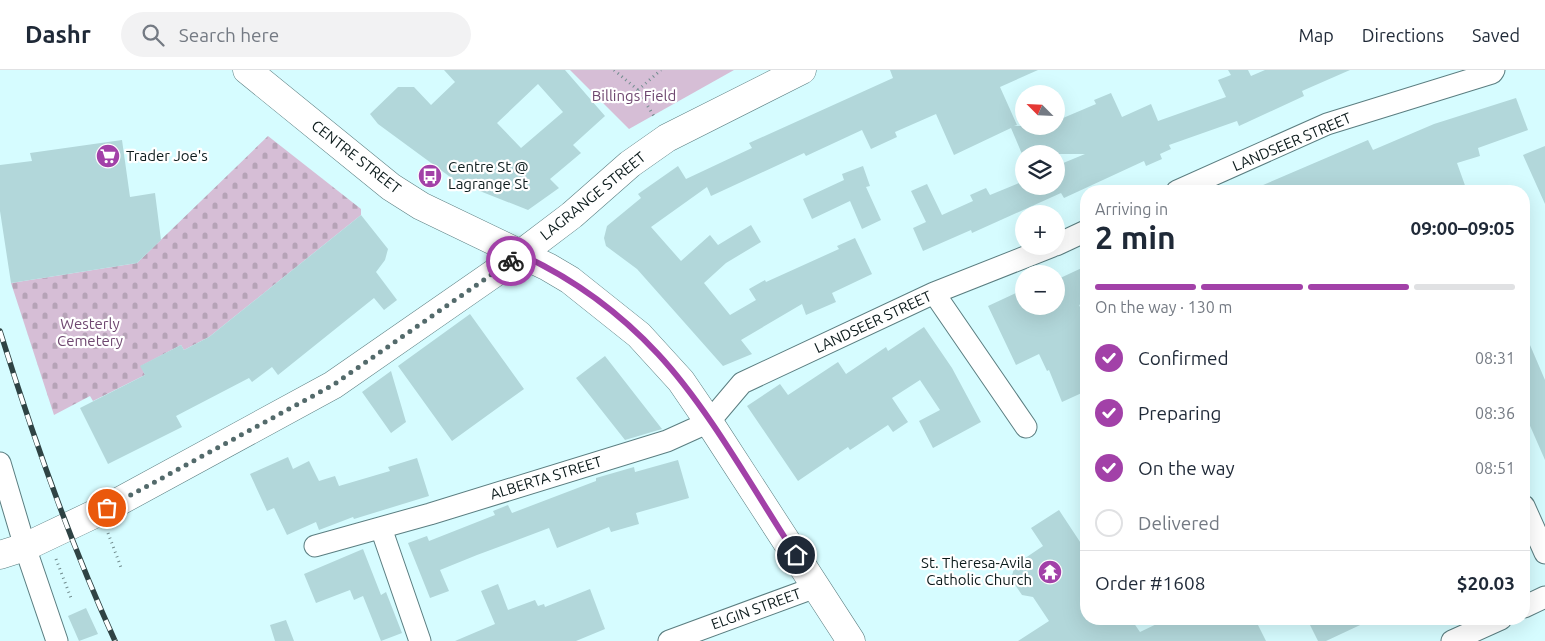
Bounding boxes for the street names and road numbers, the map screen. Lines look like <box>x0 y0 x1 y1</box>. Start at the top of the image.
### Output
street label: LANDSEER STREET <box>1230 109 1354 174</box>
street label: CENTRE STREET <box>308 116 405 197</box>
street label: LAGRANGE STREET <box>537 148 649 243</box>
street label: LANDSEER STREET <box>812 287 935 356</box>
street label: ALBERTA STREET <box>488 452 604 503</box>
street label: ELGIN STREET <box>709 584 804 633</box>

